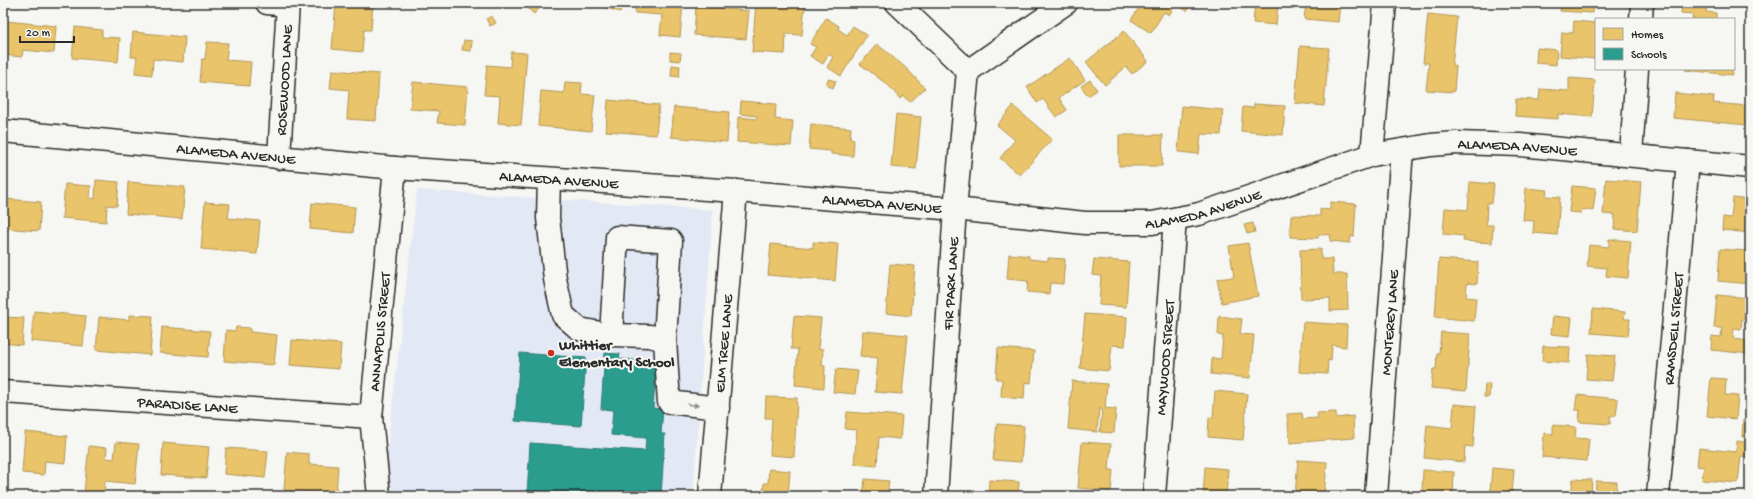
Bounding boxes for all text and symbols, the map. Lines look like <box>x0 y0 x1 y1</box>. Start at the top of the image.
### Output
scale bar <box>20 18 74 44</box>
legend <box>1595 18 1735 70</box>
street label: ROSEWOOD LANE <box>273 24 298 136</box>
text: 20 m <box>26 27 51 41</box>
text: Homes <box>1631 29 1664 43</box>
text: Schools <box>1631 49 1667 63</box>
street label: ALAMEDA AVENUE <box>1457 136 1578 161</box>
street label: ALAMEDA AVENUE <box>175 140 297 170</box>
street label: ALAMEDA AVENUE <box>498 168 620 194</box>
street label: ALAMEDA AVENUE <box>1145 186 1265 234</box>
street label: ALAMEDA AVENUE <box>821 191 943 219</box>
street label: FIR PARK LANE <box>940 236 964 332</box>
street label: MONTEREY LANE <box>1378 269 1404 376</box>
street label: ANNAPOLIS STREET <box>367 271 396 392</box>
street label: RAMSDELL STREET <box>1661 271 1689 386</box>
street label: ELM TREE LANE <box>712 293 738 393</box>
street label: MAYWOOD STREET <box>1153 298 1180 416</box>
place label: Whittier Elementary School <box>558 337 675 372</box>
marker: Whittier Elementary School <box>546 348 556 358</box>
street label: PARADISE LANE <box>136 394 239 419</box>
one-way arrow <box>687 402 700 408</box>

